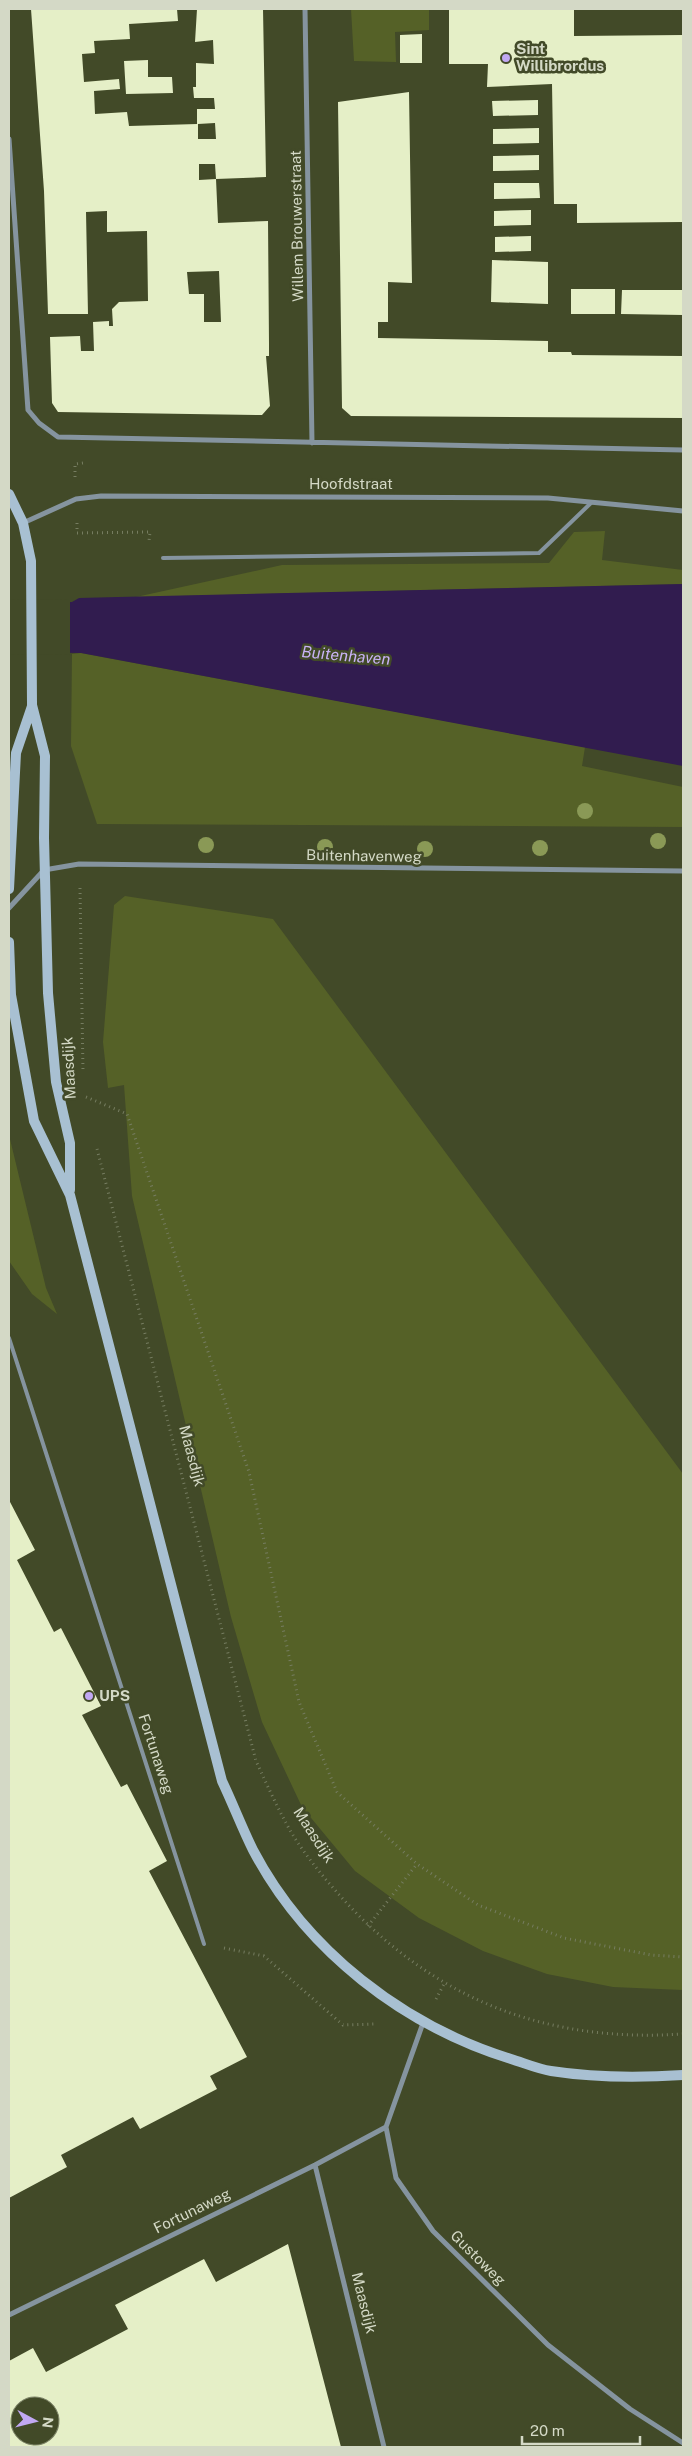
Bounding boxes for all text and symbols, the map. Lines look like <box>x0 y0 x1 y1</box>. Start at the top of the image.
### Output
place label: Sint Willibrordus <box>516 40 604 74</box>
marker: Sint Willibrordus <box>500 52 512 64</box>
street label: Willem Brouwerstraat <box>287 150 306 302</box>
street label: Hoofdstraat <box>309 475 393 492</box>
water label: Buitenhaven <box>301 642 391 669</box>
street label: Buitenhavenweg <box>306 846 422 865</box>
street label: Maasdijk <box>58 1036 79 1100</box>
street label: Maasdijk <box>176 1423 209 1488</box>
place label: UPS <box>99 1687 130 1704</box>
marker: UPS <box>83 1690 95 1702</box>
street label: Fortunaweg <box>136 1712 177 1796</box>
street label: Maasdijk <box>290 1804 339 1866</box>
street label: Fortunaweg <box>151 2185 233 2236</box>
street label: Gustoweg <box>447 2227 509 2289</box>
street label: Maasdijk <box>349 2270 380 2335</box>
north arrow <box>10 2396 60 2446</box>
scale bar <box>522 2414 640 2446</box>
text: N <box>39 2416 57 2429</box>
text: 20 m <box>530 2422 565 2439</box>

